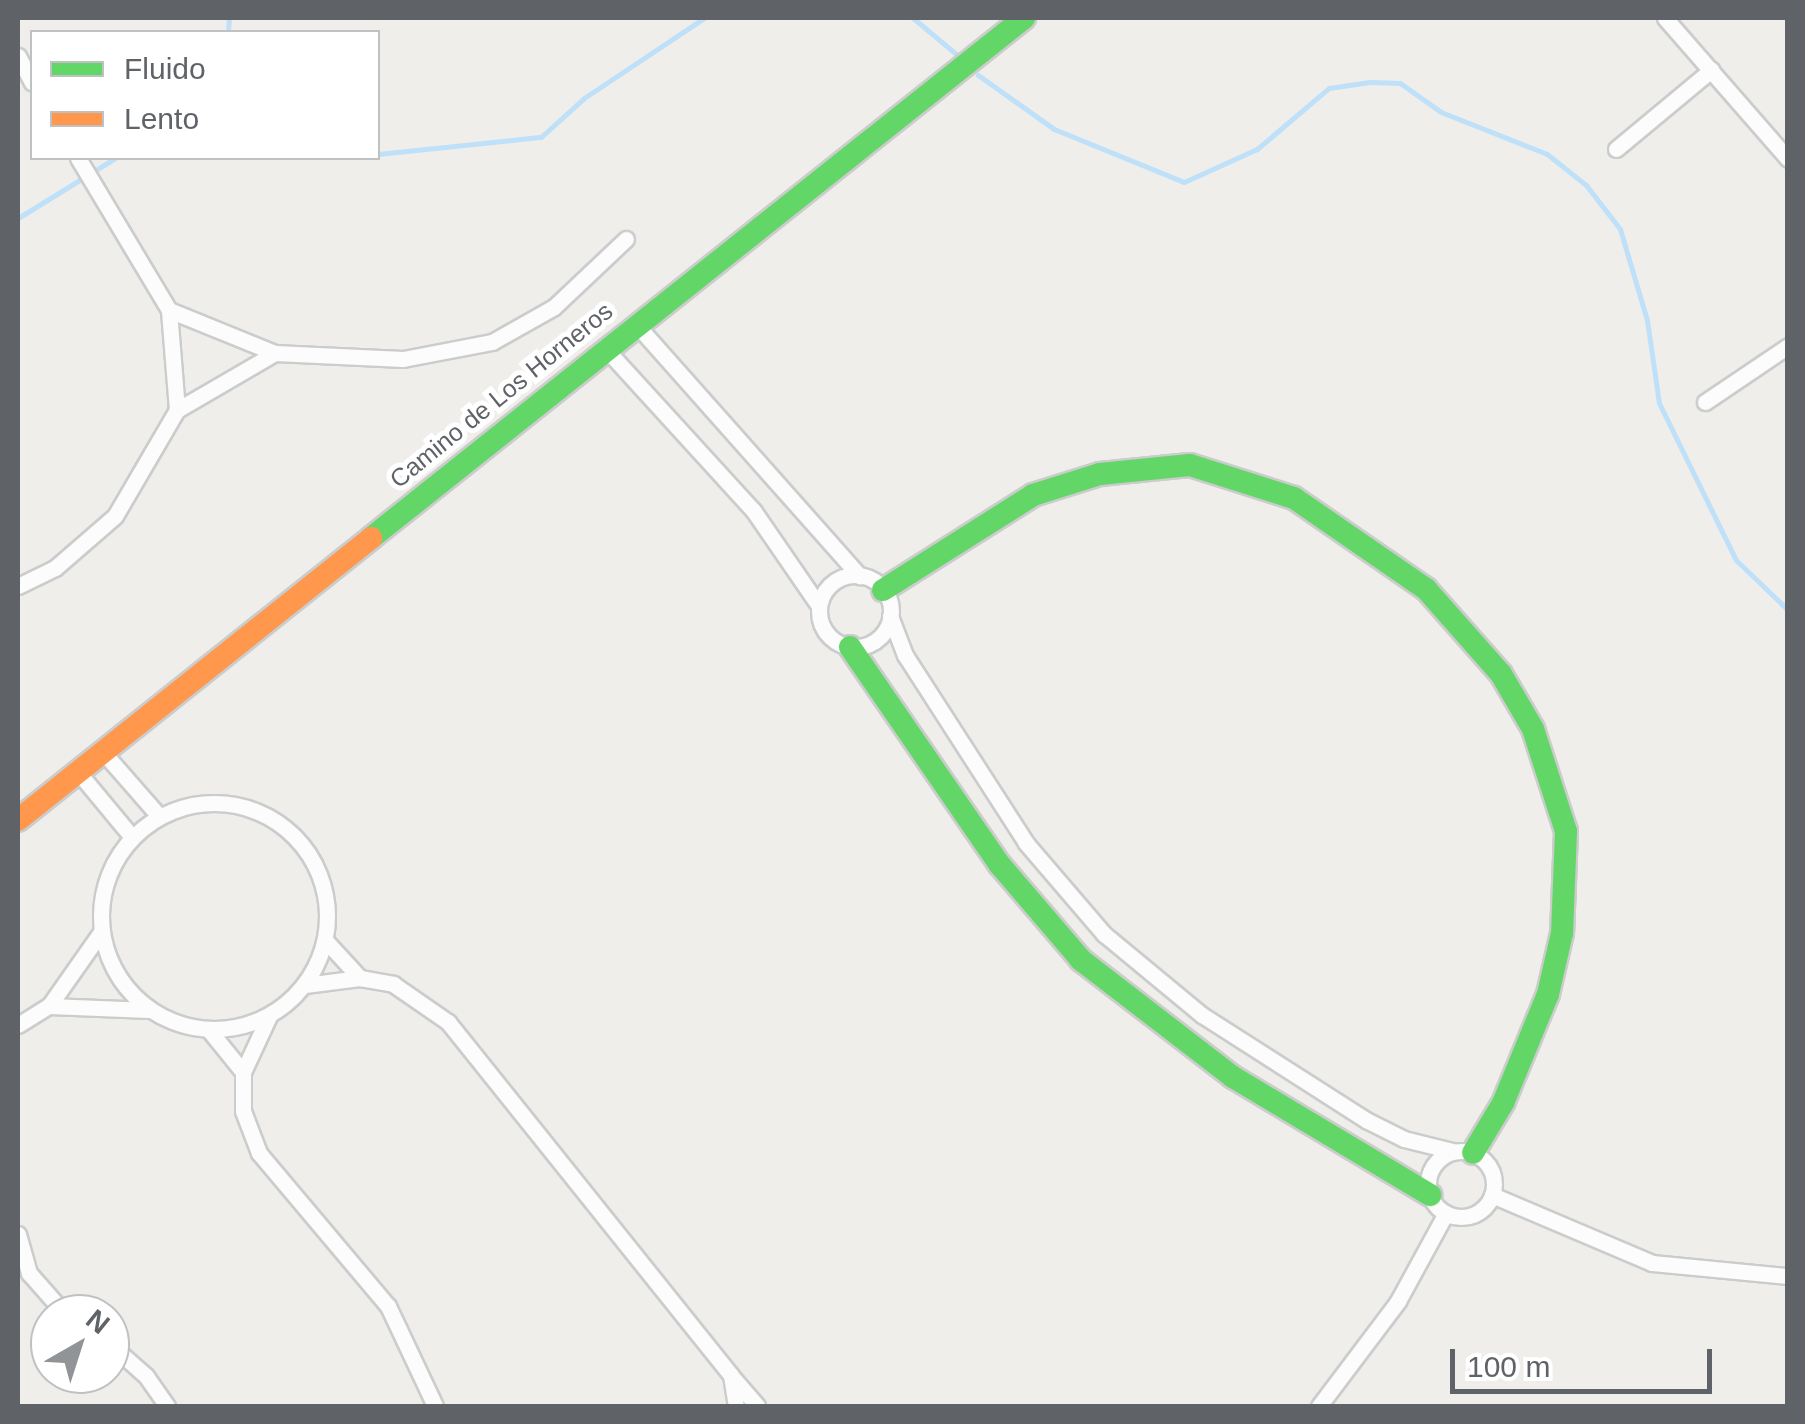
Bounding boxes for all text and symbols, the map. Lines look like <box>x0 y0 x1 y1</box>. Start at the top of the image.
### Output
legend <box>30 30 380 160</box>
text: Fluido <box>124 52 206 85</box>
text: Lento <box>124 102 199 135</box>
street label: Camino de Los Horneros <box>384 296 618 494</box>
north arrow <box>30 1294 130 1394</box>
text: N <box>80 1303 116 1340</box>
scale bar <box>1455 1329 1718 1391</box>
text: 100 m <box>1467 1350 1550 1383</box>

